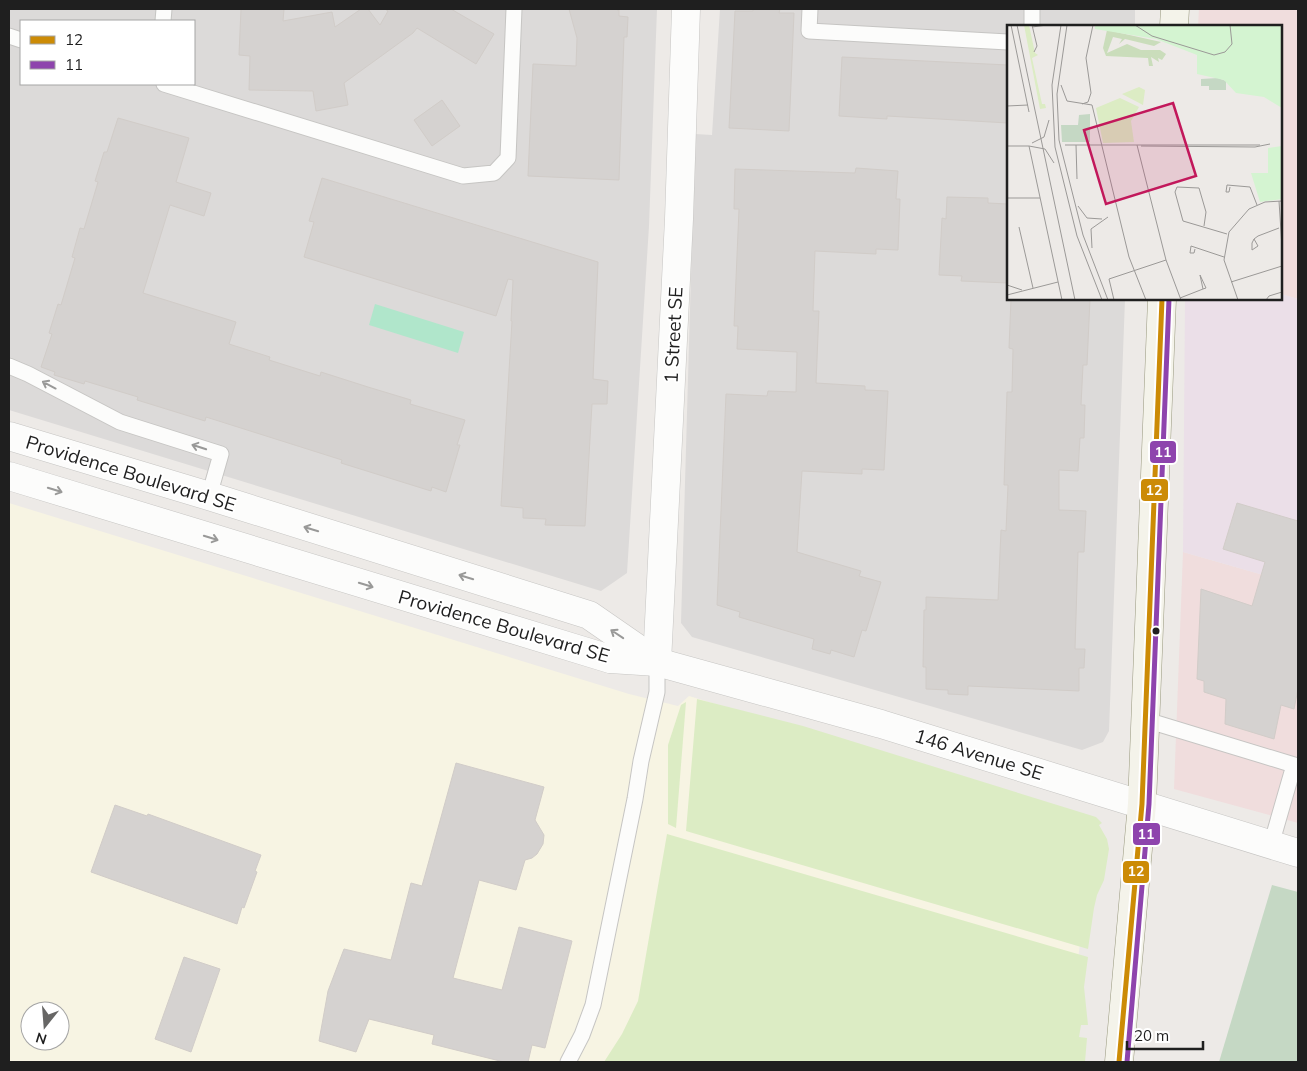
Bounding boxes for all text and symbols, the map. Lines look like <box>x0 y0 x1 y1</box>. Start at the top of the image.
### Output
legend <box>20 20 195 85</box>
inset map <box>1007 25 1282 300</box>
text: 12 <box>65 30 83 49</box>
text: 11 <box>65 55 83 74</box>
street label: 1 Street SE <box>658 286 688 384</box>
one-way arrow <box>42 380 57 390</box>
street label: Providence Boulevard SE <box>23 430 239 516</box>
line badge: 11 <box>1149 440 1177 464</box>
one-way arrow <box>191 442 207 451</box>
text: 11 <box>1155 443 1171 461</box>
line badge: 12 <box>1140 478 1169 502</box>
text: 12 <box>1146 481 1162 499</box>
one-way arrow <box>47 486 63 496</box>
one-way arrow <box>304 523 320 533</box>
one-way arrow <box>202 533 218 543</box>
one-way arrow <box>459 572 475 581</box>
one-way arrow <box>358 581 374 591</box>
street label: Providence Boulevard SE <box>396 584 612 668</box>
unlabelled marker <box>1151 626 1161 636</box>
one-way arrow <box>610 629 624 639</box>
street label: 146 Avenue SE <box>912 723 1046 785</box>
line badge: 11 <box>1132 822 1161 846</box>
text: 11 <box>1138 825 1154 843</box>
line badge: 12 <box>1122 860 1150 884</box>
text: 12 <box>1128 862 1144 880</box>
north arrow <box>20 1001 70 1051</box>
scale bar <box>1127 1018 1203 1050</box>
text: 20 m <box>1134 1026 1169 1045</box>
text: N <box>34 1028 49 1049</box>

